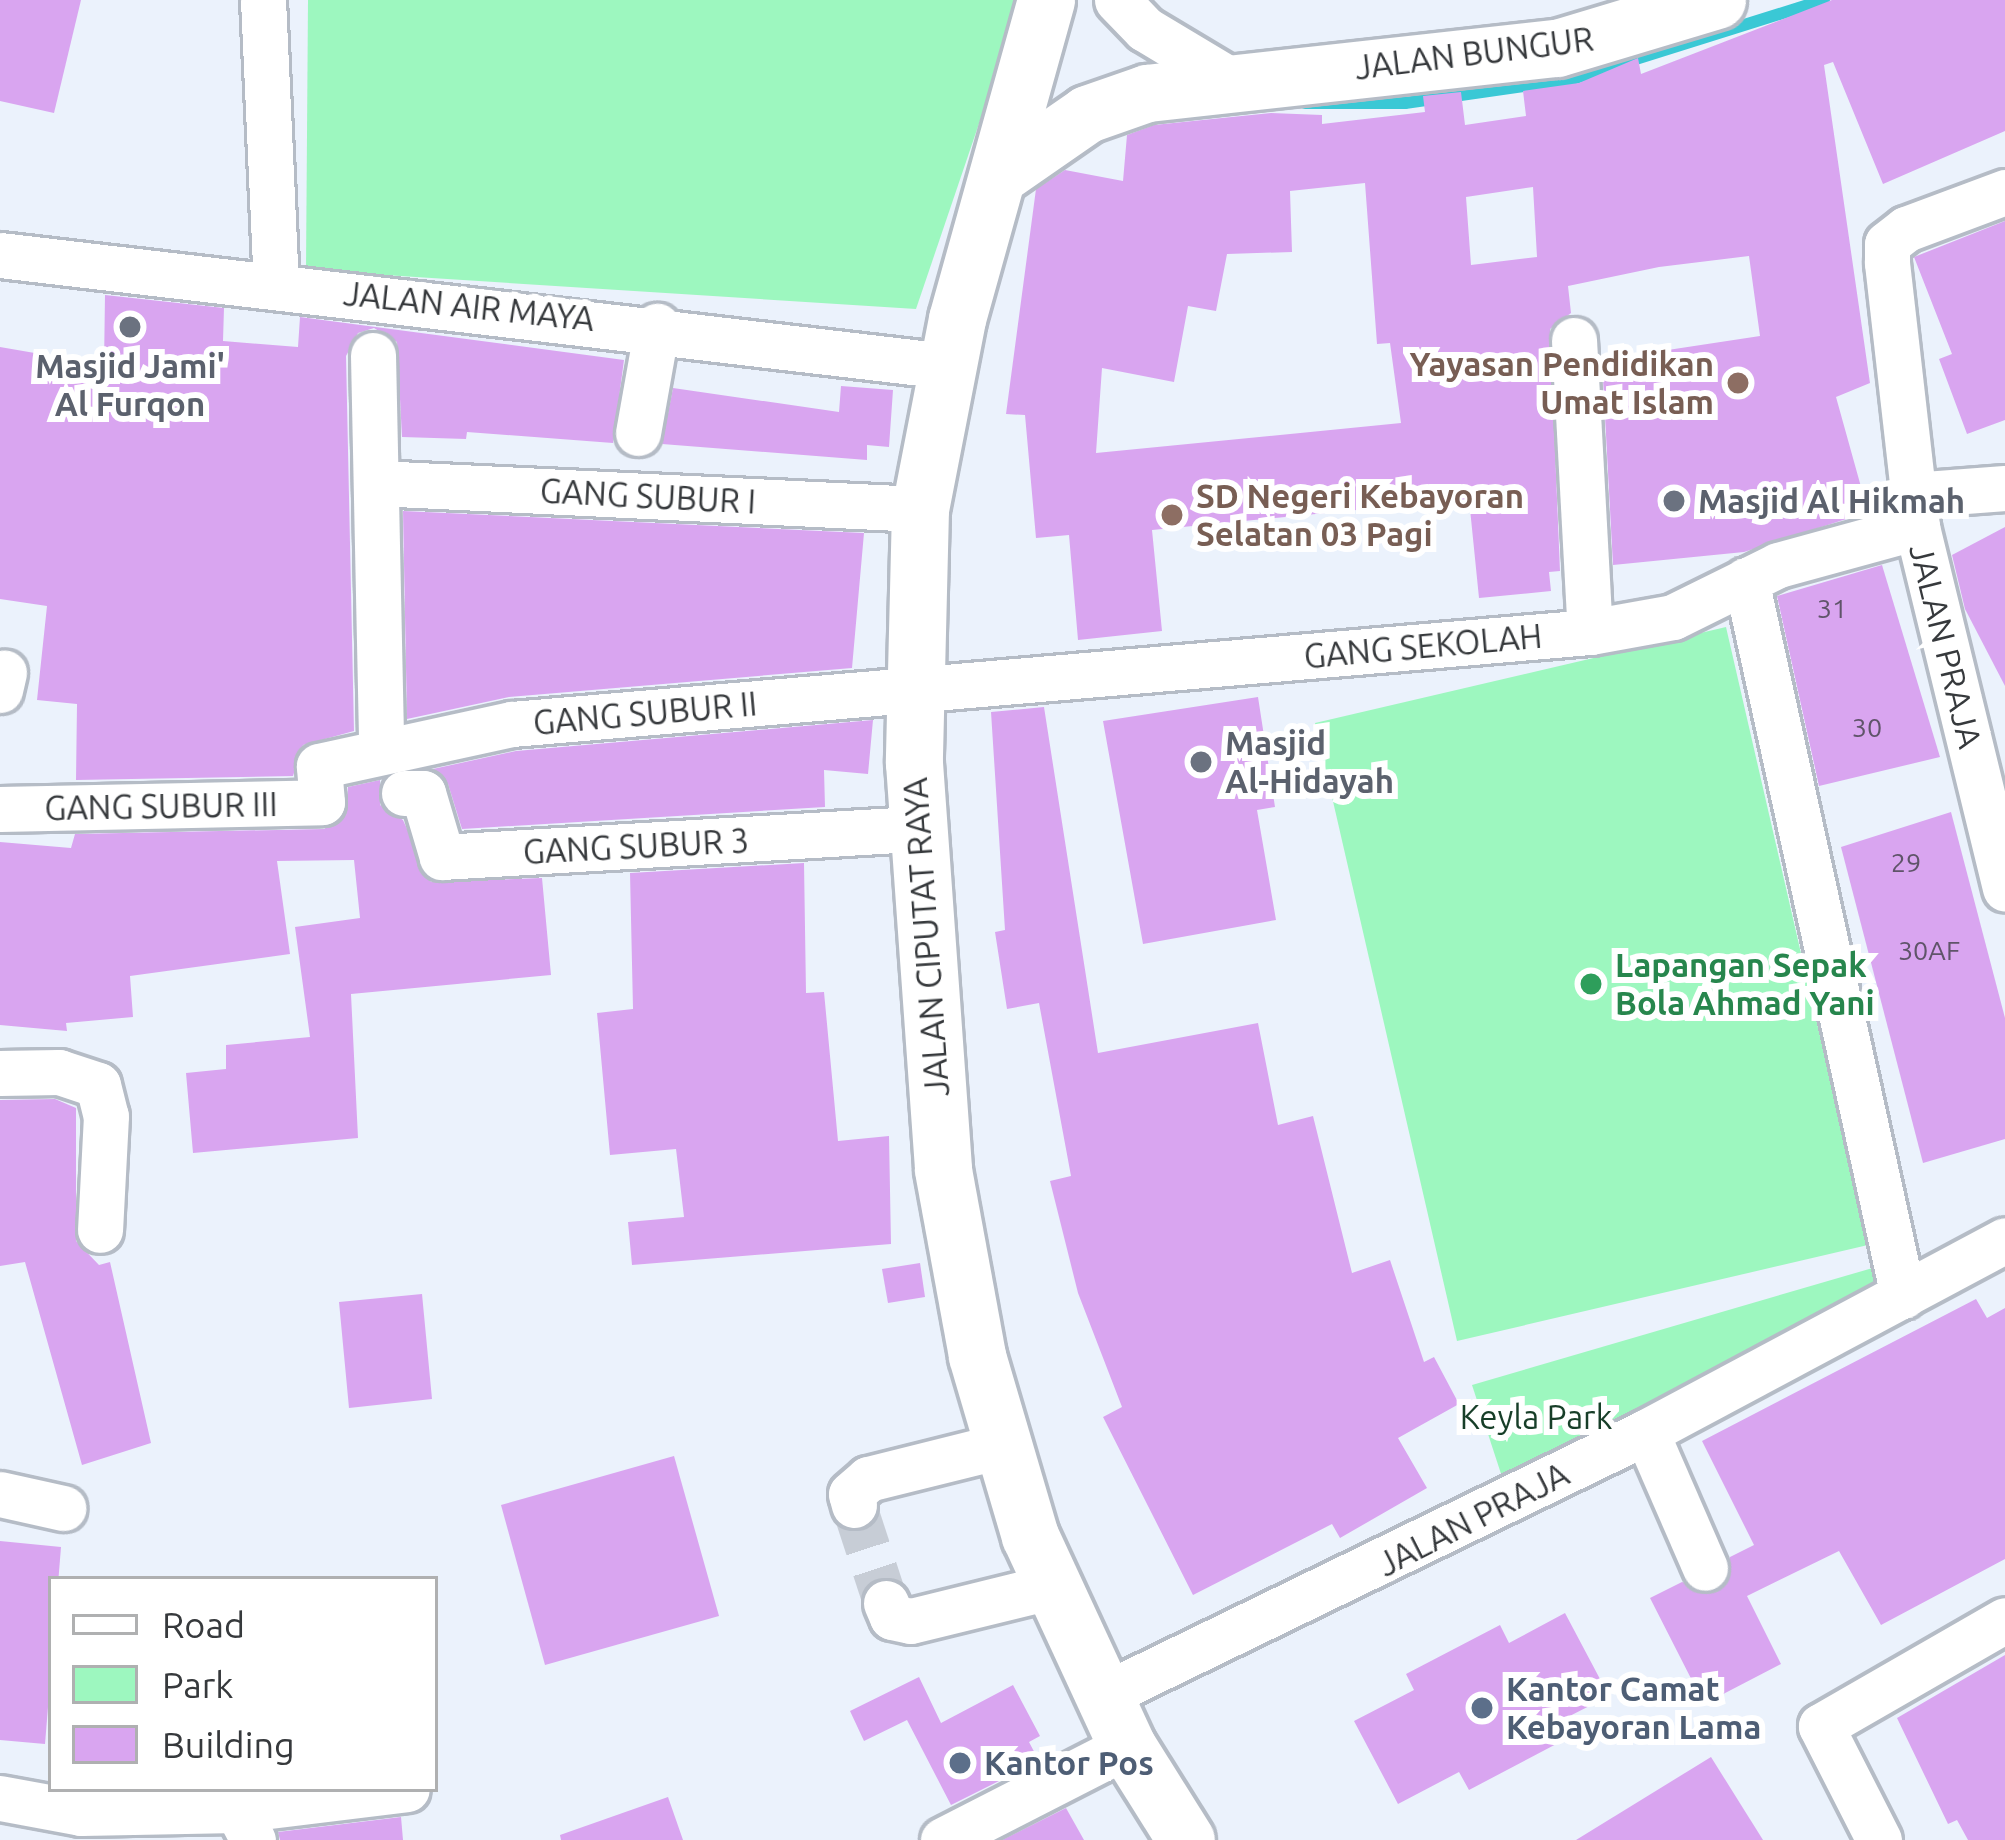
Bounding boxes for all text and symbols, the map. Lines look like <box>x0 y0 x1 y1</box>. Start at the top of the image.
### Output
street label: JALAN BUNGUR <box>1352 19 1596 87</box>
street label: JALAN AIR MAYA <box>342 273 596 339</box>
marker: Masjid Jami' Al Furqon <box>117 314 143 340</box>
place label: Yayasan Pendidikan Umat Islam <box>1410 344 1714 422</box>
place label: Masjid Jami' Al Furqon <box>35 346 225 424</box>
marker: Yayasan Pendidikan Umat Islam <box>1725 370 1751 396</box>
street label: GANG SUBUR I <box>539 471 757 521</box>
place label: SD Negeri Kebayoran Selatan 03 Pagi <box>1196 476 1524 554</box>
place label: Masjid Al Hikmah <box>1698 481 1965 521</box>
marker: Masjid Al Hikmah <box>1661 488 1687 514</box>
marker: SD Negeri Kebayoran Selatan 03 Pagi <box>1159 502 1185 528</box>
street label: JALAN PRAJA <box>1901 540 1991 752</box>
house number: 31 <box>1817 593 1847 625</box>
street label: GANG SEKOLAH <box>1302 616 1544 676</box>
street label: GANG SUBUR II <box>531 683 759 743</box>
house number: 30 <box>1852 712 1882 744</box>
place label: Masjid Al-Hidayah <box>1225 723 1394 801</box>
marker: Masjid Al-Hidayah <box>1188 749 1214 775</box>
street label: JALAN CIPUTAT RAYA <box>895 776 957 1098</box>
street label: GANG SUBUR III <box>44 784 278 828</box>
street label: GANG SUBUR 3 <box>522 820 750 872</box>
house number: 29 <box>1891 847 1921 879</box>
house number: 30AF <box>1898 935 1960 967</box>
place label: Lapangan Sepak Bola Ahmad Yani <box>1615 945 1875 1023</box>
marker: Lapangan Sepak Bola Ahmad Yani <box>1578 971 1604 997</box>
park label: Keyla Park <box>1460 1397 1612 1437</box>
street label: JALAN PRAJA <box>1371 1454 1575 1584</box>
legend <box>48 1576 438 1792</box>
text: Road <box>162 1604 245 1645</box>
text: Park <box>162 1664 234 1705</box>
place label: Kantor Camat Kebayoran Lama <box>1506 1669 1761 1747</box>
marker: Kantor Camat Kebayoran Lama <box>1469 1695 1495 1721</box>
text: Building <box>162 1724 295 1765</box>
place label: Kantor Pos <box>984 1743 1154 1783</box>
marker: Kantor Pos <box>947 1750 973 1776</box>

